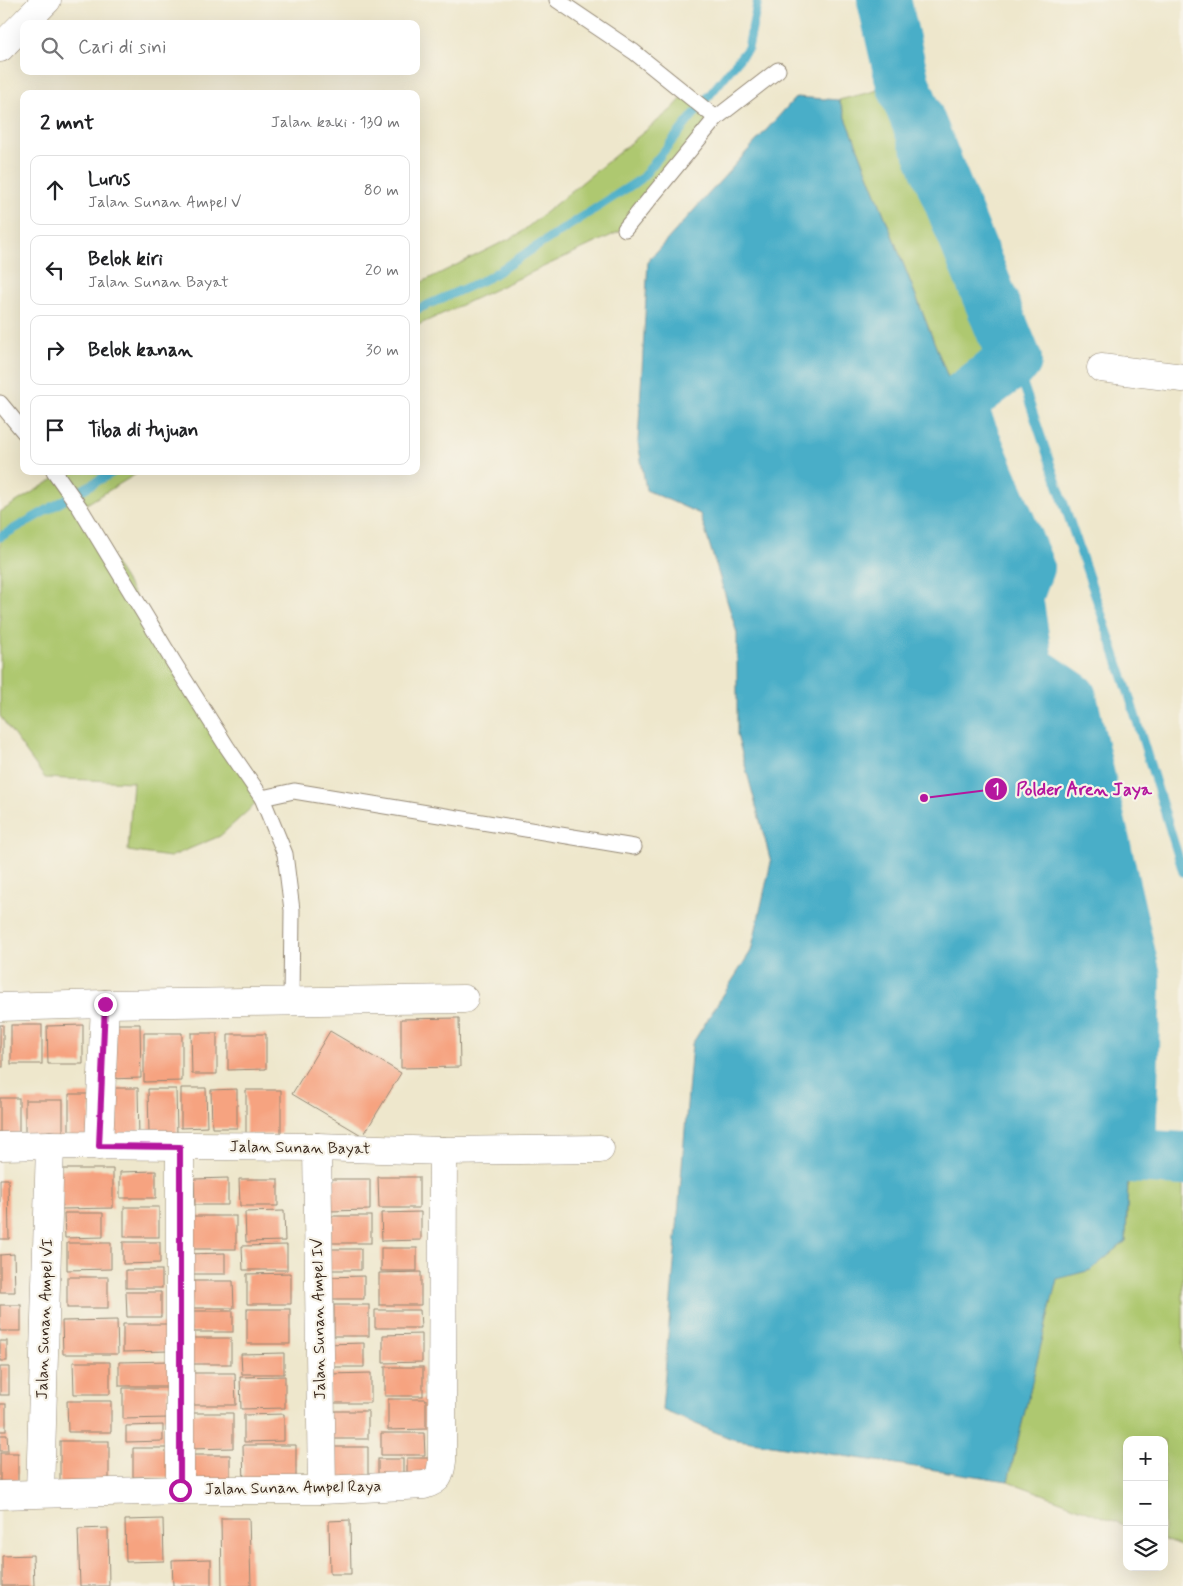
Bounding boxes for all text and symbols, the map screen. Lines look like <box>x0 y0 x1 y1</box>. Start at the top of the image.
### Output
search box <box>20 20 420 75</box>
icon: search <box>38 34 66 62</box>
text: Cari di sini <box>78 35 166 60</box>
text: 2 mnt <box>40 109 94 137</box>
text: Jalan kaki · 130 m <box>271 112 400 133</box>
text: Lurus <box>88 167 130 192</box>
icon: ahead <box>41 176 69 204</box>
text: 80 m <box>364 180 399 201</box>
text: Jalan Sunan Ampel V <box>88 192 241 213</box>
text: Belok kiri <box>88 247 163 272</box>
icon: left <box>41 256 69 284</box>
text: 20 m <box>365 260 399 281</box>
text: Jalan Sunan Bayat <box>88 272 229 293</box>
icon: right <box>41 336 69 364</box>
text: Belok kanan <box>88 338 193 363</box>
text: 30 m <box>366 340 399 361</box>
icon: arrive <box>41 416 69 444</box>
text: Tiba di tujuan <box>88 418 199 443</box>
callout: Polder Aren Jaya <box>984 772 1159 805</box>
text: Polder Aren Jaya <box>1016 778 1153 802</box>
text: 1 <box>993 780 999 800</box>
route end <box>94 993 117 1016</box>
street label: Jalan Sunan Bayat <box>229 1136 371 1160</box>
street label: Jalan Sunan Ampel VI <box>32 1238 58 1400</box>
street label: Jalan Sunan Ampel IV <box>307 1238 331 1400</box>
map controls <box>1123 1436 1168 1571</box>
button: + <box>1123 1436 1168 1481</box>
street label: Jalan Sunan Ampel Raya <box>205 1476 382 1500</box>
route start <box>169 1479 192 1502</box>
button: − <box>1123 1481 1168 1526</box>
button: layers <box>1123 1526 1168 1571</box>

